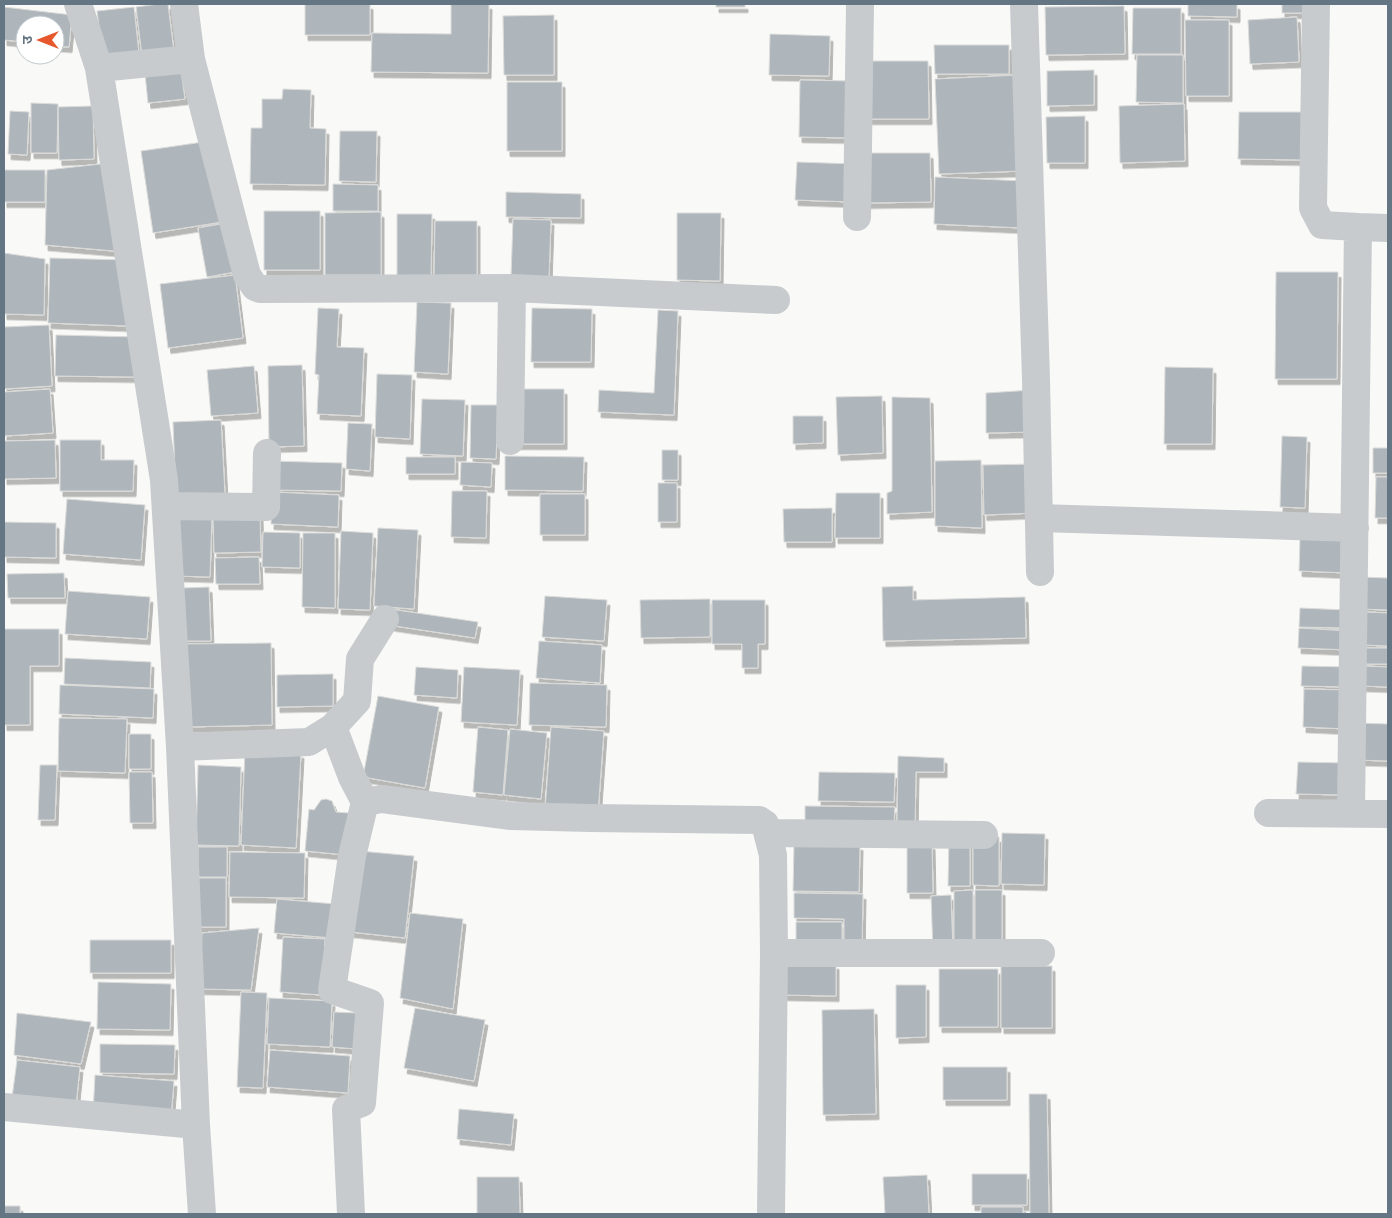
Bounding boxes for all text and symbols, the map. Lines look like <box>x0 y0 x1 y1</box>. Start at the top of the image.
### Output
north arrow <box>15 15 65 65</box>
text: उ <box>16 35 37 44</box>

